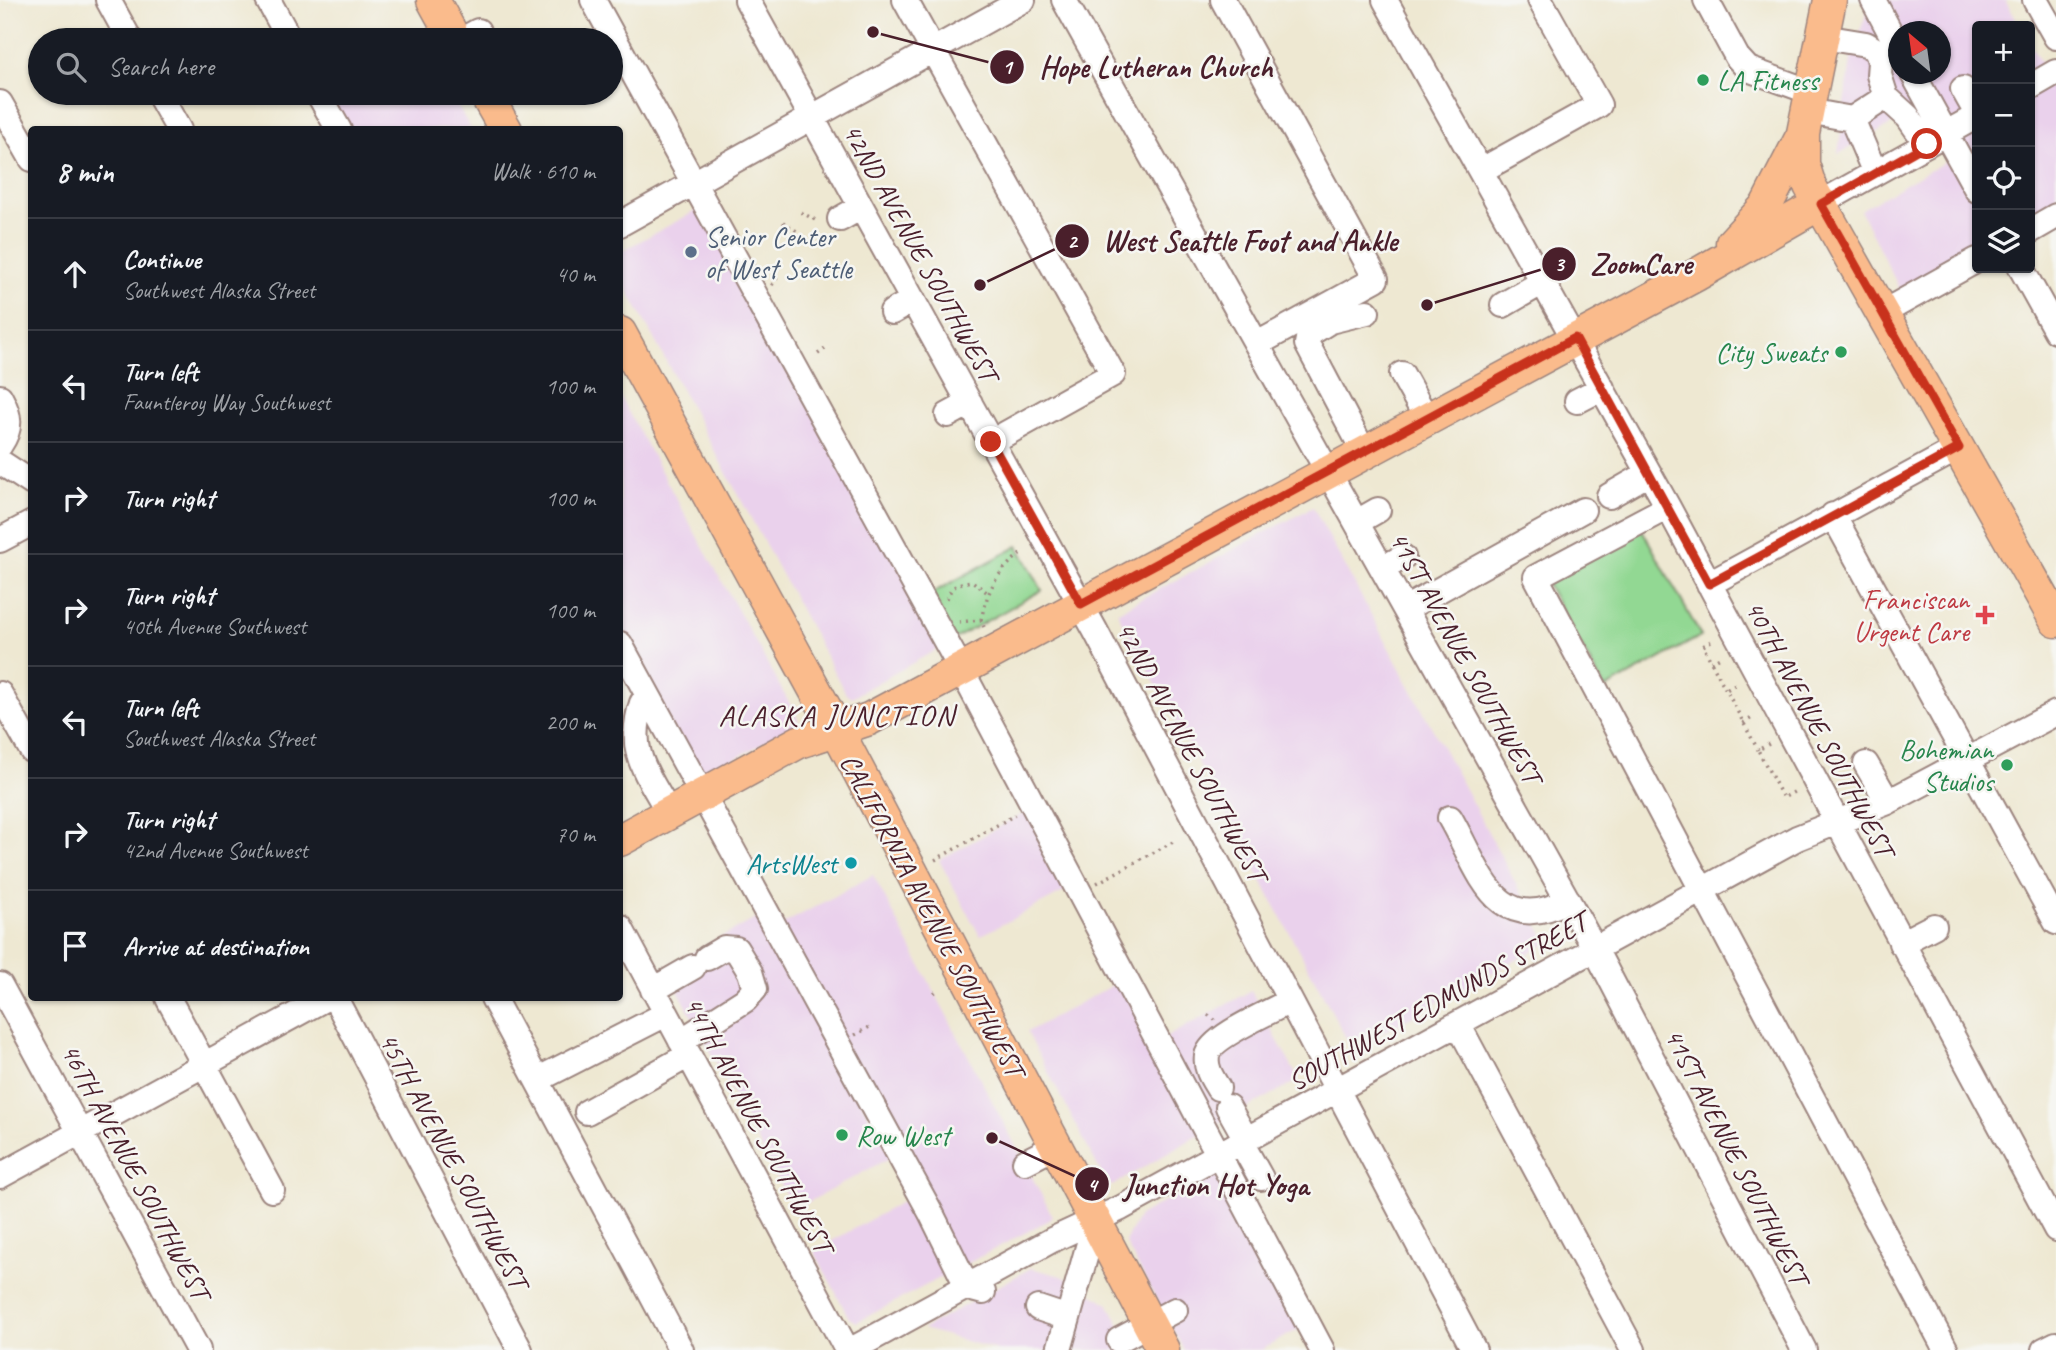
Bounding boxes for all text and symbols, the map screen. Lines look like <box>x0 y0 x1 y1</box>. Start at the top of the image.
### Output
north arrow <box>1888 21 1951 84</box>
map controls <box>1972 21 2035 273</box>
button: + <box>1972 21 2035 84</box>
search box <box>28 28 623 105</box>
callout: Hope Lutheran Church <box>990 41 1286 92</box>
icon: search <box>52 48 90 86</box>
text: Hope Lutheran Church <box>1039 48 1274 86</box>
text: Search here <box>108 50 214 83</box>
text: 1 <box>1002 54 1014 80</box>
place label: LA Fitness <box>1717 63 1821 98</box>
marker: LA Fitness <box>1695 72 1711 88</box>
button: − <box>1972 84 2035 147</box>
street label: 42ND AVENUE SOUTHWEST <box>835 117 1009 393</box>
route start <box>1911 128 1942 159</box>
button: locate <box>1972 147 2035 210</box>
text: 8 min <box>56 153 113 191</box>
text: Walk · 610 m <box>491 157 595 186</box>
button: layers <box>1972 210 2035 273</box>
callout: West Seattle Foot and Ankle <box>1055 215 1411 266</box>
place label: Senior Center of West Seattle <box>705 219 854 286</box>
text: West Seattle Foot and Ankle <box>1103 222 1400 260</box>
text: 2 <box>1067 228 1079 254</box>
callout: ZoomCare <box>1541 238 1706 289</box>
text: Continue <box>123 243 201 276</box>
marker: Senior Center of West Seattle <box>683 244 699 260</box>
text: ZoomCare <box>1590 245 1695 283</box>
text: 3 <box>1554 251 1566 277</box>
icon: ahead <box>56 255 94 293</box>
text: 40 m <box>556 260 595 289</box>
text: Southwest Alaska Street <box>123 276 315 305</box>
place label: City Sweats <box>1715 335 1829 370</box>
marker: City Sweats <box>1833 344 1849 360</box>
text: Turn left <box>123 355 198 388</box>
icon: left <box>56 367 94 405</box>
text: 100 m <box>546 372 595 401</box>
text: Fauntleroy Way Southwest <box>123 388 330 417</box>
route end <box>975 426 1006 457</box>
icon: right <box>56 479 94 517</box>
text: Turn right <box>123 482 214 515</box>
text: 100 m <box>546 484 595 513</box>
street label: 41ST AVENUE SOUTHWEST <box>1382 525 1553 795</box>
text: Turn right <box>123 579 214 612</box>
place label: Franciscan Urgent Care <box>1854 582 1971 649</box>
icon: right <box>56 591 94 629</box>
street label: 40TH AVENUE SOUTHWEST <box>1737 594 1905 868</box>
text: 100 m <box>546 596 595 625</box>
marker: Franciscan Urgent Care <box>1975 605 1995 625</box>
text: 40th Avenue Southwest <box>123 612 306 641</box>
street label: 42ND AVENUE SOUTHWEST <box>1108 615 1278 893</box>
text: Turn left <box>123 691 198 724</box>
district label: ALASKA JUNCTION <box>718 696 959 734</box>
icon: left <box>56 703 94 741</box>
text: 200 m <box>546 708 595 737</box>
text: Southwest Alaska Street <box>123 724 315 753</box>
place label: Bohemian Studios <box>1899 732 1995 799</box>
street label: CALIFORNIA AVENUE SOUTHWEST <box>832 748 1036 1088</box>
marker: Bohemian Studios <box>1999 757 2015 773</box>
text: Turn right <box>123 803 214 836</box>
icon: right <box>56 815 94 853</box>
text: 70 m <box>556 820 595 849</box>
text: 42nd Avenue Southwest <box>123 836 308 865</box>
place label: ArtsWest <box>746 846 840 881</box>
marker: ArtsWest <box>843 855 859 871</box>
street label: SOUTHWEST EDMUNDS STREET <box>1282 901 1599 1098</box>
icon: arrive <box>56 927 94 965</box>
text: Arrive at destination <box>123 930 309 963</box>
street label: 44TH AVENUE SOUTHWEST <box>676 990 844 1264</box>
street label: 41ST AVENUE SOUTHWEST <box>1657 1022 1819 1296</box>
street label: 45TH AVENUE SOUTHWEST <box>371 1026 539 1300</box>
street label: 46TH AVENUE SOUTHWEST <box>53 1037 221 1311</box>
place label: Row West <box>856 1118 953 1153</box>
marker: Row West <box>834 1127 850 1143</box>
callout: Junction Hot Yoga <box>1075 1159 1323 1210</box>
text: Junction Hot Yoga <box>1121 1166 1311 1204</box>
text: 4 <box>1087 1172 1099 1198</box>

